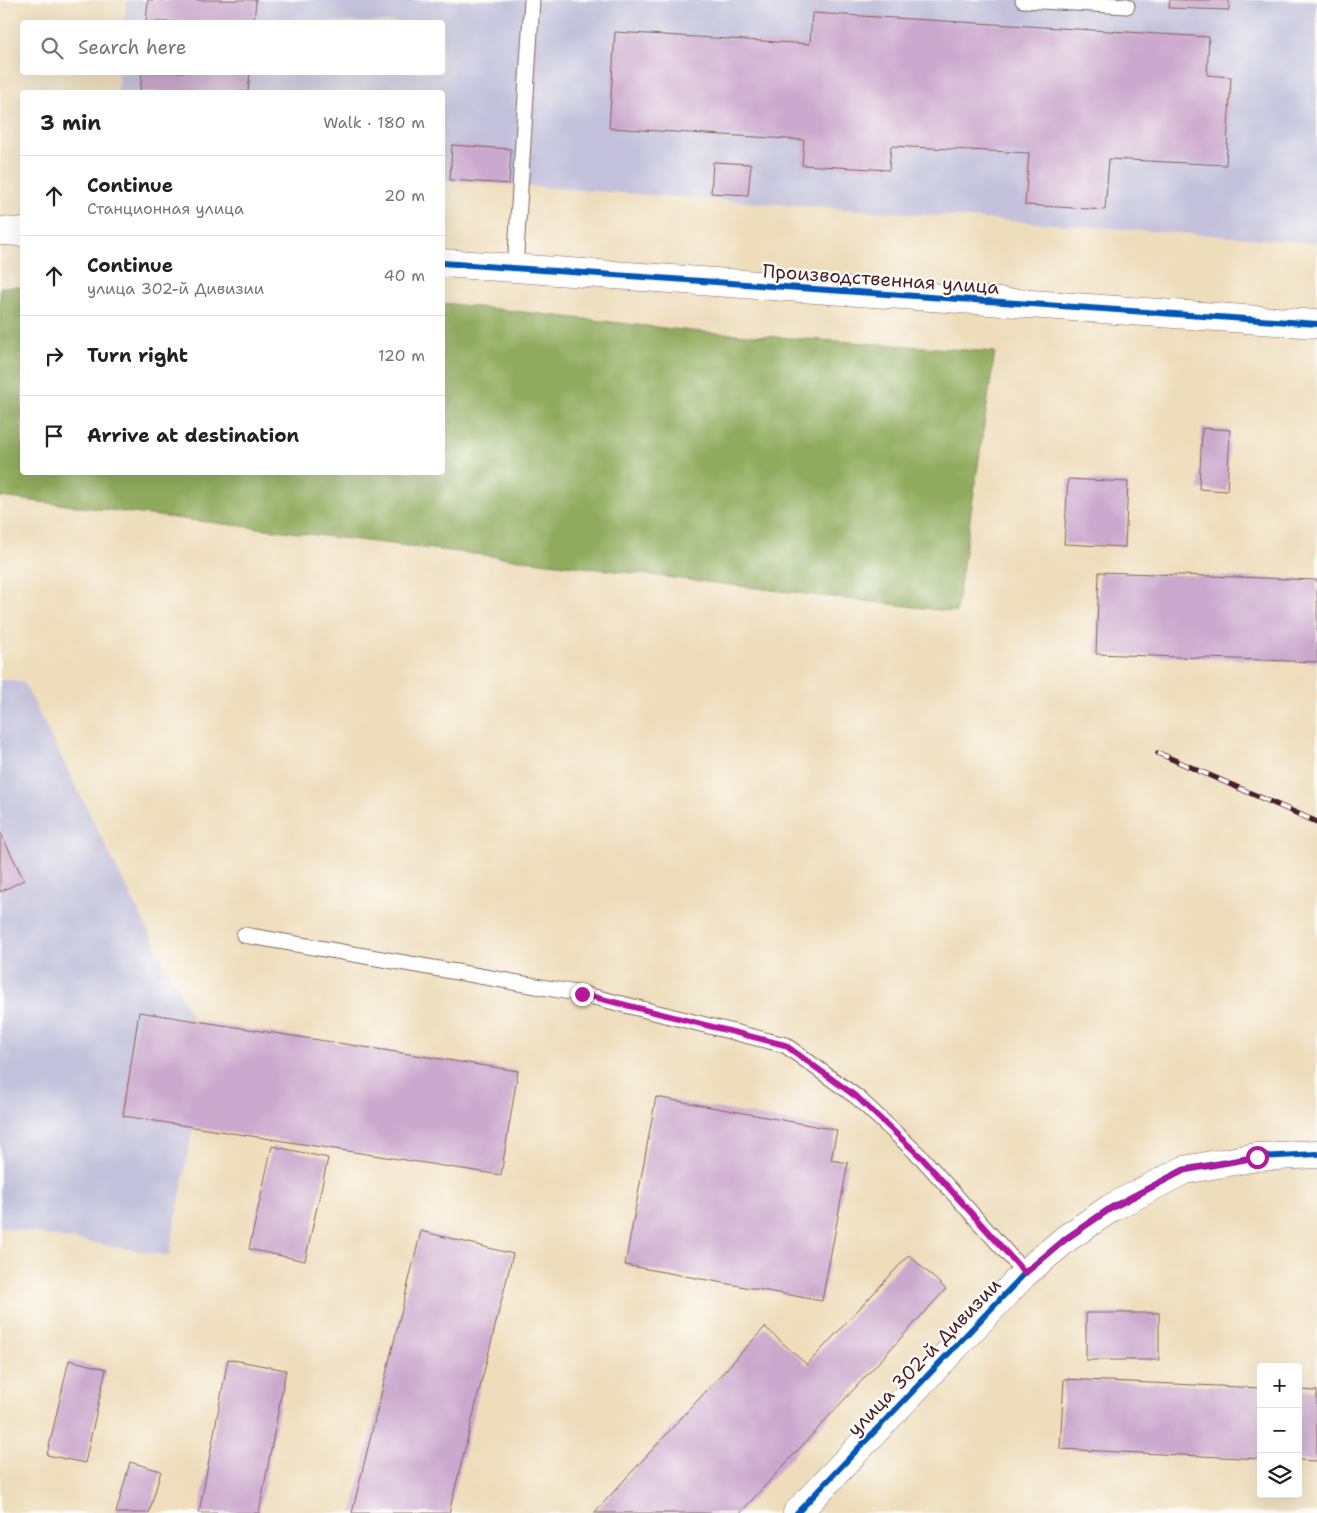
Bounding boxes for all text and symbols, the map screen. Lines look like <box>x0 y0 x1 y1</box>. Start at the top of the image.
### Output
search box <box>20 20 445 75</box>
icon: search <box>38 34 66 62</box>
text: Search here <box>78 35 187 60</box>
text: 3 min <box>40 109 101 137</box>
text: Walk · 180 m <box>323 112 425 133</box>
text: Continue <box>87 173 173 198</box>
icon: ahead <box>40 182 68 210</box>
text: 20 m <box>384 185 425 206</box>
text: Станционная улица <box>87 198 244 219</box>
text: Continue <box>87 253 173 278</box>
street label: Производственная улица <box>762 258 1000 300</box>
icon: ahead <box>40 262 68 290</box>
text: 40 m <box>383 265 425 286</box>
text: улица 302-й Дивизии <box>87 278 264 299</box>
icon: right <box>40 342 68 370</box>
text: Turn right <box>87 343 188 368</box>
text: 120 m <box>378 345 425 366</box>
icon: arrive <box>40 422 68 450</box>
text: Arrive at destination <box>87 423 299 448</box>
route end <box>571 983 594 1006</box>
route start <box>1246 1146 1269 1169</box>
street label: улица 302-й Дивизии <box>842 1273 1006 1441</box>
map controls <box>1257 1363 1302 1498</box>
button: + <box>1257 1363 1302 1408</box>
button: − <box>1257 1408 1302 1453</box>
button: layers <box>1257 1453 1302 1498</box>

